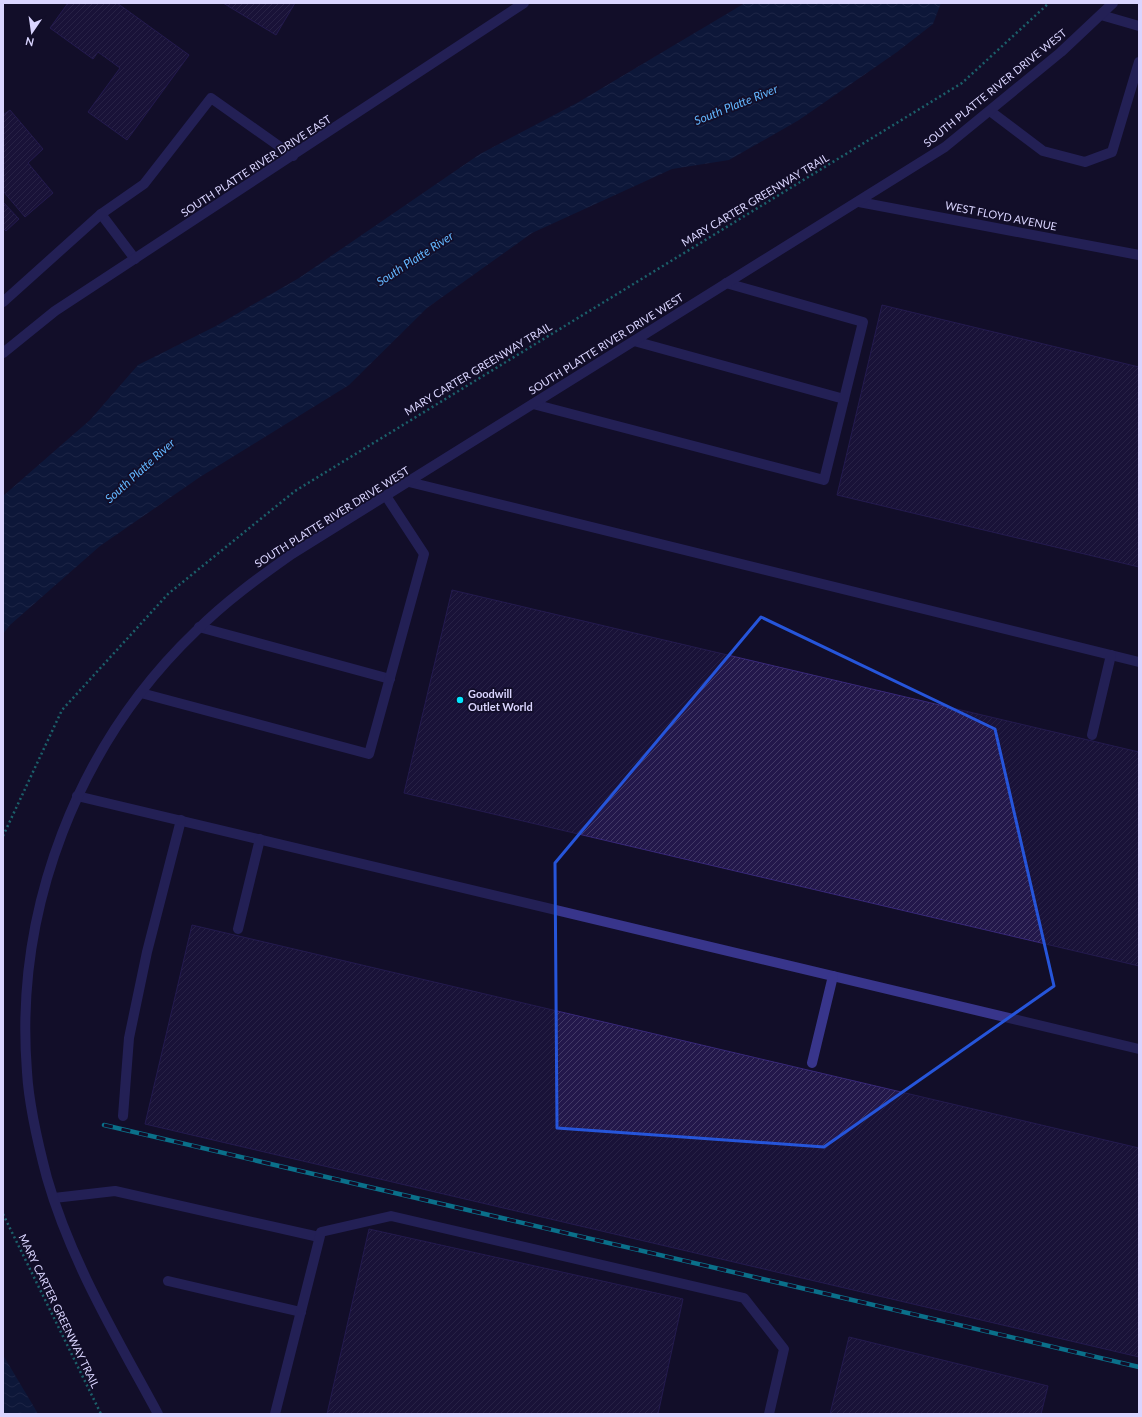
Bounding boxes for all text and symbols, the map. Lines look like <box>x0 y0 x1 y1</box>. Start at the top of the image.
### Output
north arrow <box>12 12 52 52</box>
street label: SOUTH PLATTE RIVER DRIVE WEST <box>921 26 1069 149</box>
text: N <box>24 35 35 50</box>
water label: South Platte River <box>692 81 781 128</box>
street label: SOUTH PLATTE RIVER DRIVE EAST <box>178 112 334 219</box>
street label: MARY CARTER GREENWAY TRAIL <box>679 150 831 249</box>
street label: WEST FLOYD AVENUE <box>944 198 1058 233</box>
water label: South Platte River <box>373 228 457 289</box>
street label: SOUTH PLATTE RIVER DRIVE WEST <box>526 290 686 397</box>
street label: MARY CARTER GREENWAY TRAIL <box>402 319 554 418</box>
water label: South Platte River <box>102 435 178 506</box>
street label: SOUTH PLATTE RIVER DRIVE WEST <box>252 463 412 570</box>
place label: Goodwill Outlet World <box>468 687 533 713</box>
marker: Goodwill Outlet World <box>455 695 465 705</box>
street label: MARY CARTER GREENWAY TRAIL <box>16 1232 103 1390</box>

